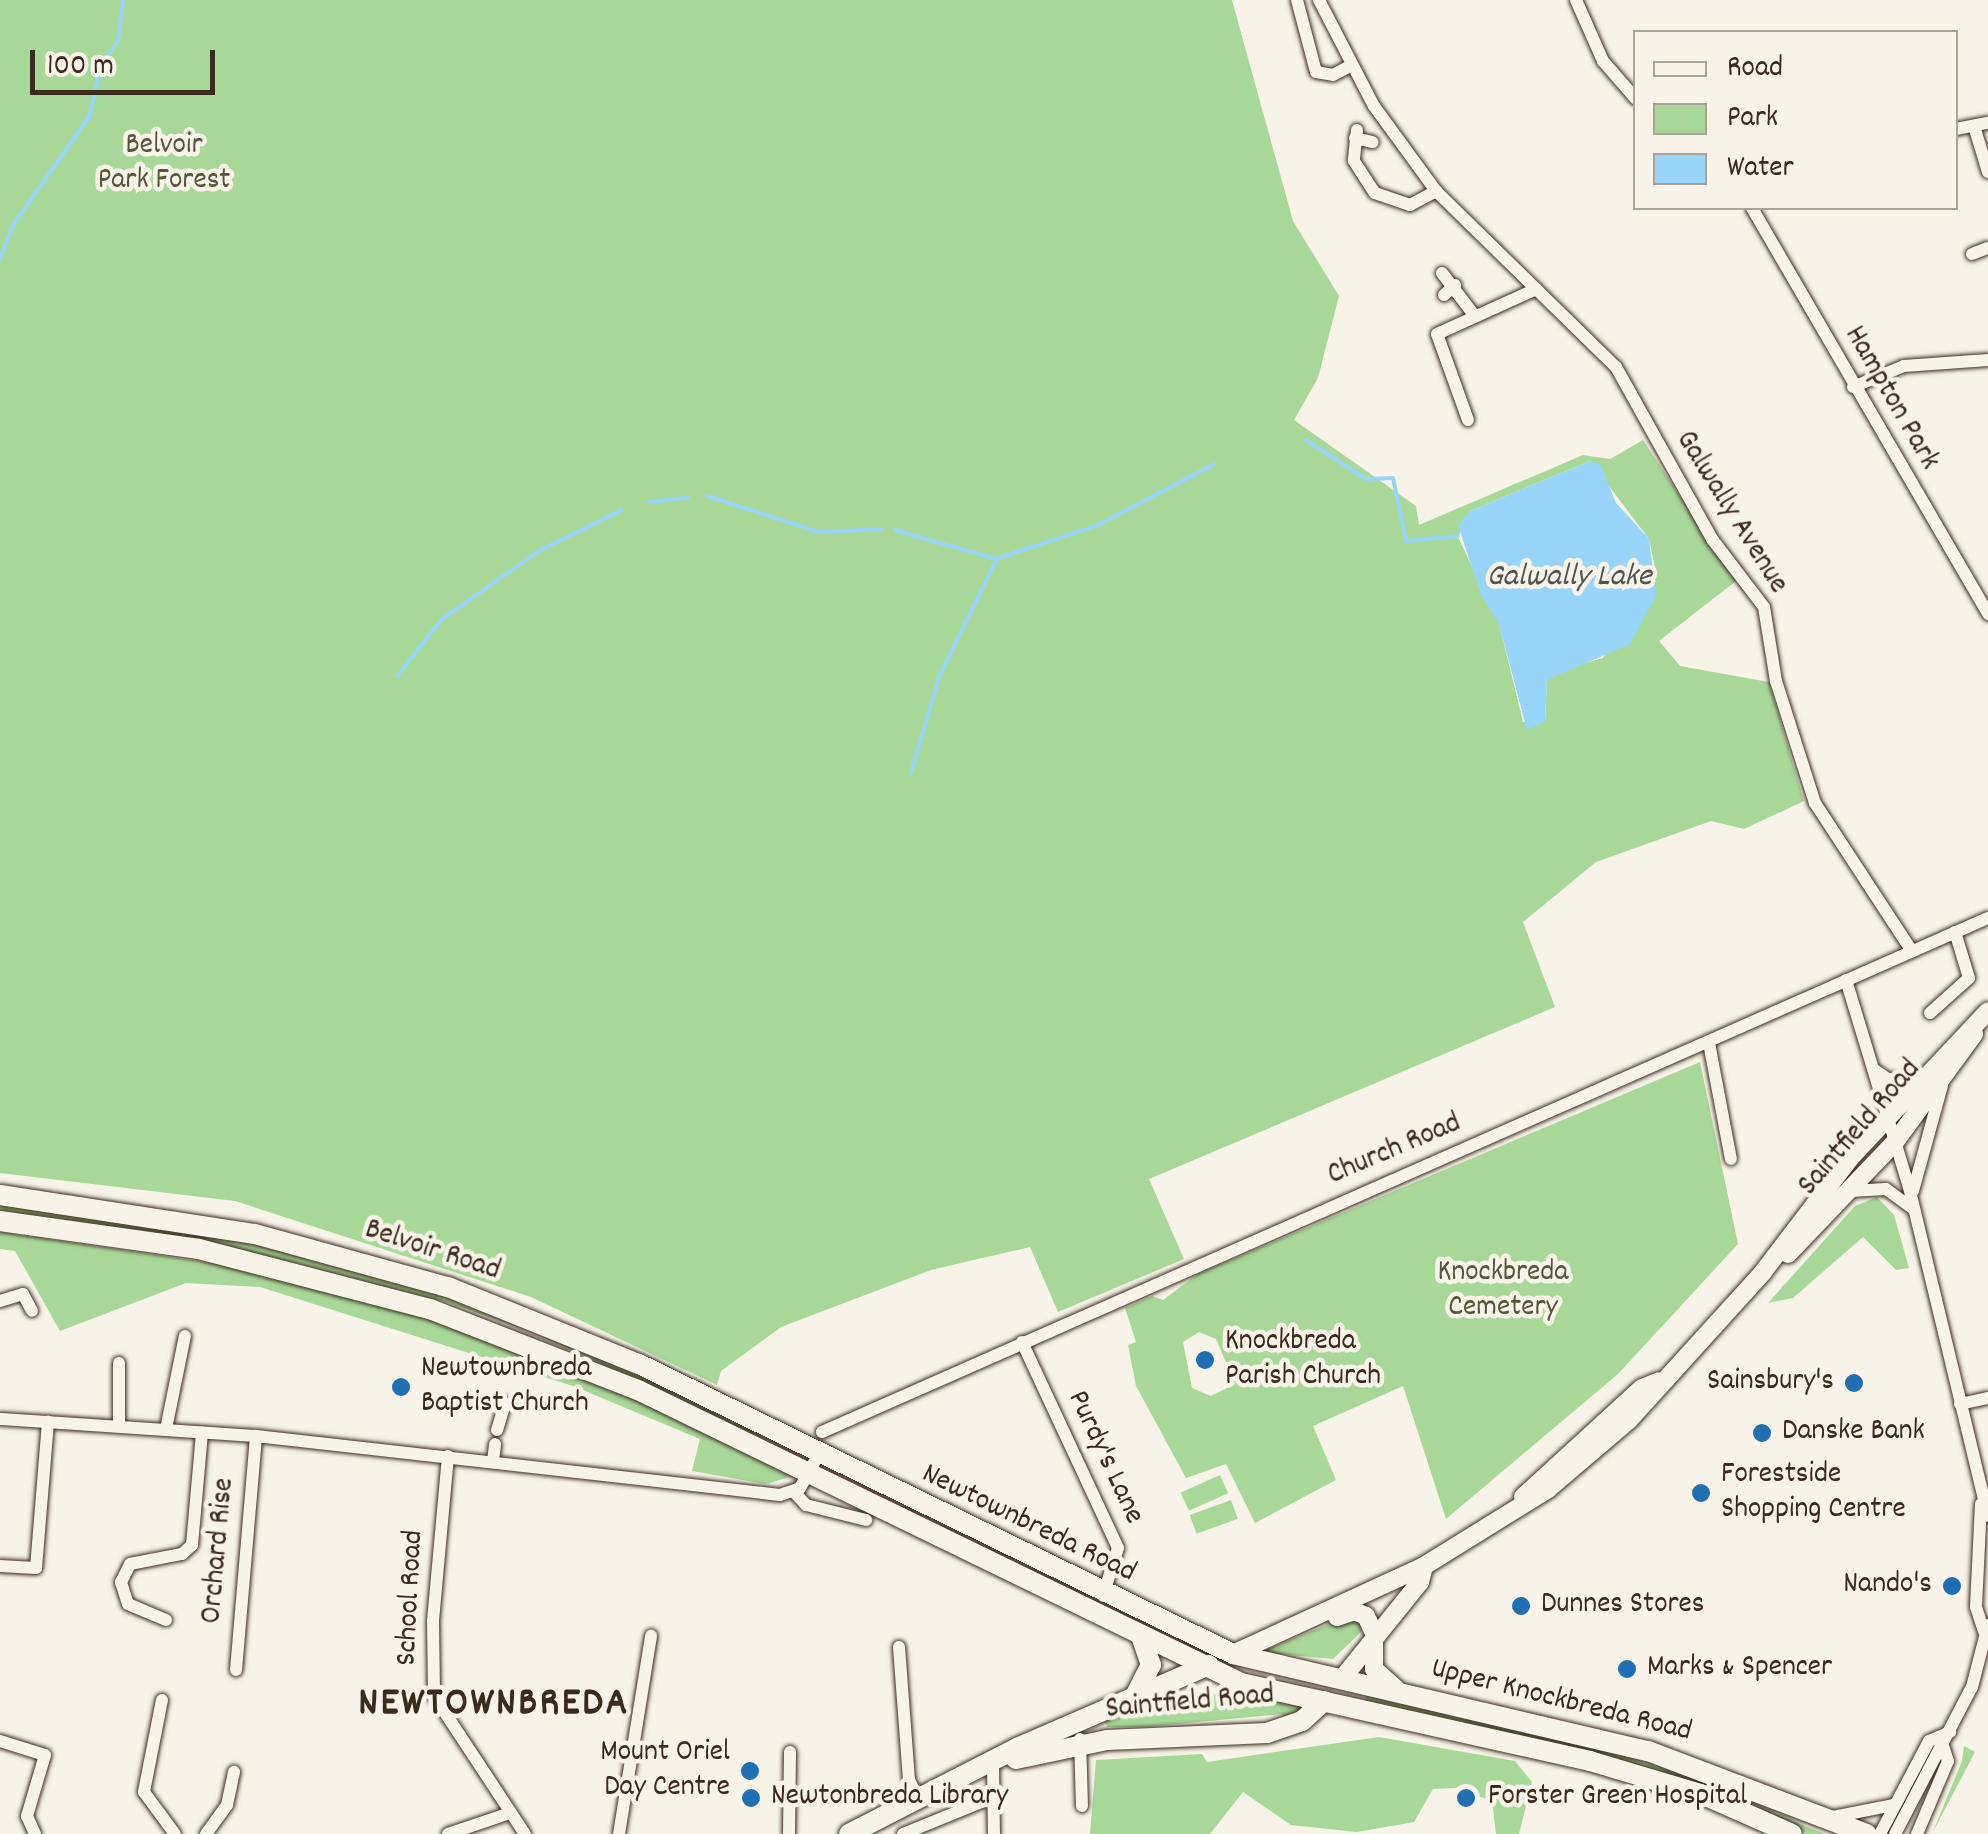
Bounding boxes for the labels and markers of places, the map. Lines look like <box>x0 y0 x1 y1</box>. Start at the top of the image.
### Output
place label: Knockbreda Parish Church <box>1225 1325 1381 1396</box>
marker: Knockbreda Parish Church <box>1194 1349 1216 1371</box>
place label: Newtownbreda Baptist Church <box>421 1352 591 1422</box>
place label: Sainsbury's <box>1707 1365 1834 1401</box>
marker: Sainsbury's <box>1843 1372 1865 1394</box>
marker: Newtownbreda Baptist Church <box>390 1376 412 1398</box>
place label: Danske Bank <box>1782 1415 1925 1451</box>
marker: Danske Bank <box>1751 1422 1773 1444</box>
place label: Forestside Shopping Centre <box>1721 1458 1906 1528</box>
marker: Forestside Shopping Centre <box>1690 1482 1712 1504</box>
place label: Nando's <box>1843 1568 1932 1604</box>
marker: Nando's <box>1941 1575 1963 1597</box>
place label: Dunnes Stores <box>1541 1588 1704 1624</box>
marker: Dunnes Stores <box>1510 1595 1532 1617</box>
place label: Marks & Spencer <box>1647 1651 1832 1687</box>
marker: Marks & Spencer <box>1616 1658 1638 1680</box>
place label: Mount Oriel Day Centre <box>600 1736 730 1806</box>
marker: Mount Oriel Day Centre <box>739 1760 761 1782</box>
place label: Newtonbreda Library <box>771 1780 1008 1816</box>
place label: Forster Green Hospital <box>1488 1780 1747 1816</box>
marker: Forster Green Hospital <box>1453 1785 1479 1811</box>
marker: Newtonbreda Library <box>740 1787 762 1809</box>

